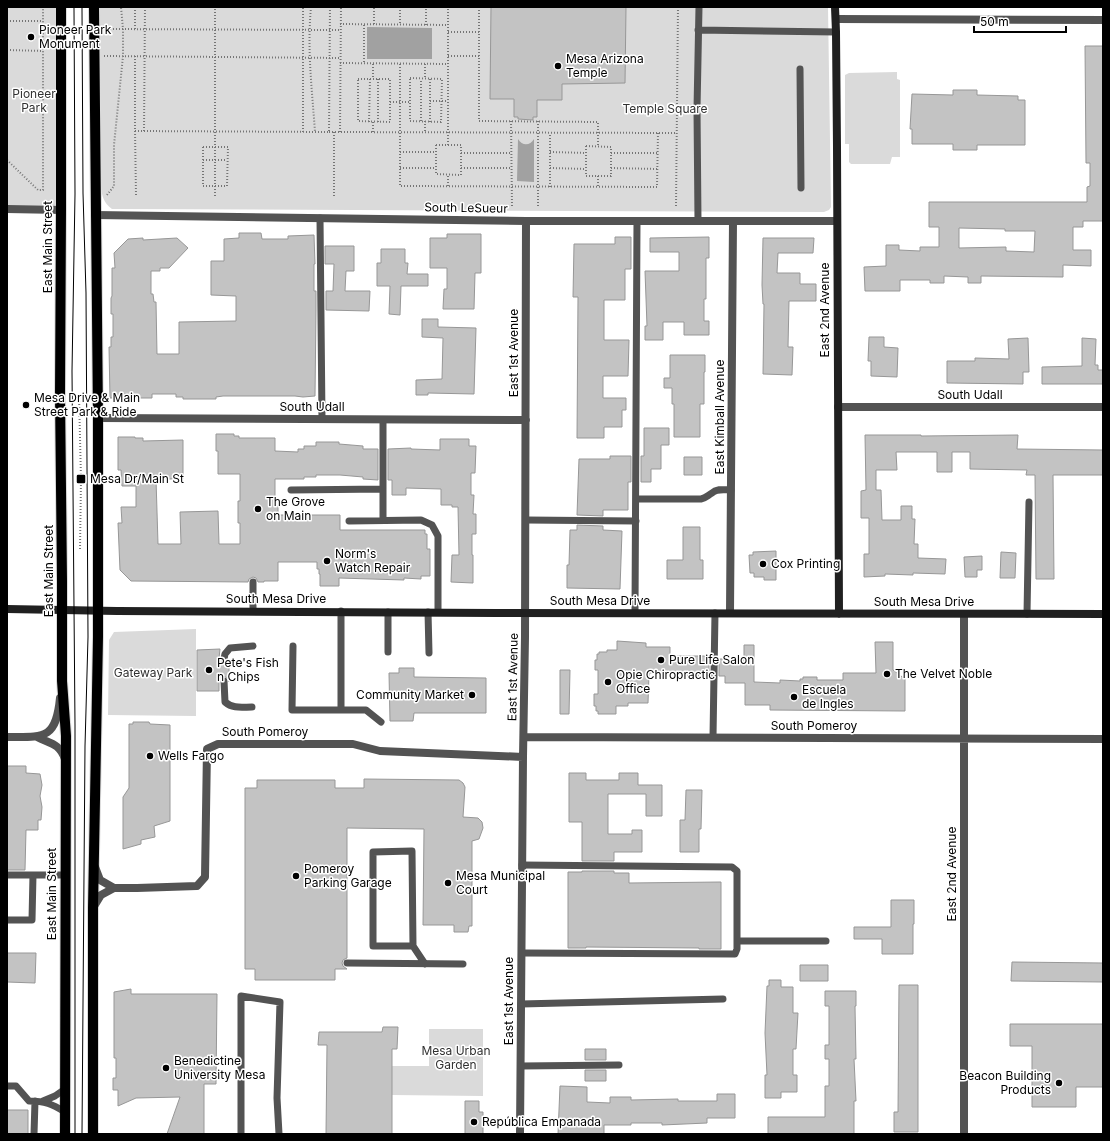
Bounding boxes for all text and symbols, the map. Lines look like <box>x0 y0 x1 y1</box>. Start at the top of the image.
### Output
scale bar <box>974 8 1066 34</box>
text: 50 m <box>980 14 1009 29</box>
place label: Pioneer Park Monument <box>39 22 112 51</box>
marker: Pioneer Park Monument <box>26 32 36 42</box>
place label: Mesa Arizona Temple <box>566 51 644 80</box>
marker: Mesa Arizona Temple <box>553 61 563 71</box>
park label: Pioneer Park <box>12 86 56 115</box>
park label: Temple Square <box>622 101 708 116</box>
street label: South LeSueur <box>424 199 508 216</box>
street label: East Main Street <box>40 201 55 293</box>
street label: East 2nd Avenue <box>817 263 832 357</box>
street label: East 1st Avenue <box>506 309 521 397</box>
street label: East Kimball Avenue <box>712 360 727 474</box>
street label: South Udall <box>937 387 1003 402</box>
place label: Mesa Drive & Main Street Park & Ride <box>34 390 140 419</box>
street label: South Udall <box>279 399 345 414</box>
marker: Mesa Drive & Main Street Park & Ride <box>21 400 31 410</box>
place label: Mesa Dr/Main St <box>90 471 184 486</box>
marker: Mesa Dr/Main St <box>75 473 87 485</box>
place label: The Grove on Main <box>266 494 325 523</box>
marker: The Grove on Main <box>253 504 263 514</box>
street label: East Main Street <box>41 525 56 617</box>
place label: Norm's Watch Repair <box>335 546 411 575</box>
marker: Norm's Watch Repair <box>322 556 332 566</box>
place label: Cox Printing <box>771 556 840 571</box>
marker: Cox Printing <box>758 559 768 569</box>
street label: South Mesa Drive <box>226 591 326 606</box>
street label: South Mesa Drive <box>550 593 650 608</box>
street label: South Mesa Drive <box>874 594 974 609</box>
street label: East 1st Avenue <box>504 633 521 721</box>
place label: Pure Life Salon <box>669 652 754 667</box>
place label: Pete's Fish n Chips <box>217 655 279 684</box>
marker: Pure Life Salon <box>656 655 666 665</box>
park label: Gateway Park <box>114 665 193 680</box>
marker: Pete's Fish n Chips <box>204 665 214 675</box>
place label: The Velvet Noble <box>895 666 992 681</box>
place label: Opie Chiropractic Office <box>616 667 715 696</box>
marker: The Velvet Noble <box>882 669 892 679</box>
marker: Opie Chiropractic Office <box>603 677 613 687</box>
place label: Escuela de Ingles <box>802 682 854 711</box>
place label: Community Market <box>356 687 464 702</box>
marker: Community Market <box>467 690 477 700</box>
marker: Escuela de Ingles <box>789 692 799 702</box>
street label: South Pomeroy <box>771 718 858 733</box>
street label: South Pomeroy <box>222 724 309 739</box>
place label: Wells Fargo <box>158 748 224 763</box>
marker: Wells Fargo <box>145 751 155 761</box>
street label: East 2nd Avenue <box>944 827 959 921</box>
street label: East Main Street <box>44 848 59 940</box>
place label: Pomeroy Parking Garage <box>304 861 392 890</box>
place label: Mesa Municipal Court <box>456 868 545 897</box>
marker: Pomeroy Parking Garage <box>291 871 301 881</box>
marker: Mesa Municipal Court <box>443 878 453 888</box>
street label: East 1st Avenue <box>501 957 516 1045</box>
park label: Mesa Urban Garden <box>421 1043 491 1072</box>
place label: Benedictine University Mesa <box>174 1053 265 1082</box>
marker: Benedictine University Mesa <box>161 1063 171 1073</box>
place label: Beacon Building Products <box>959 1068 1051 1097</box>
marker: Beacon Building Products <box>1054 1078 1064 1088</box>
place label: República Empanada <box>482 1114 601 1129</box>
marker: República Empanada <box>469 1117 479 1127</box>

